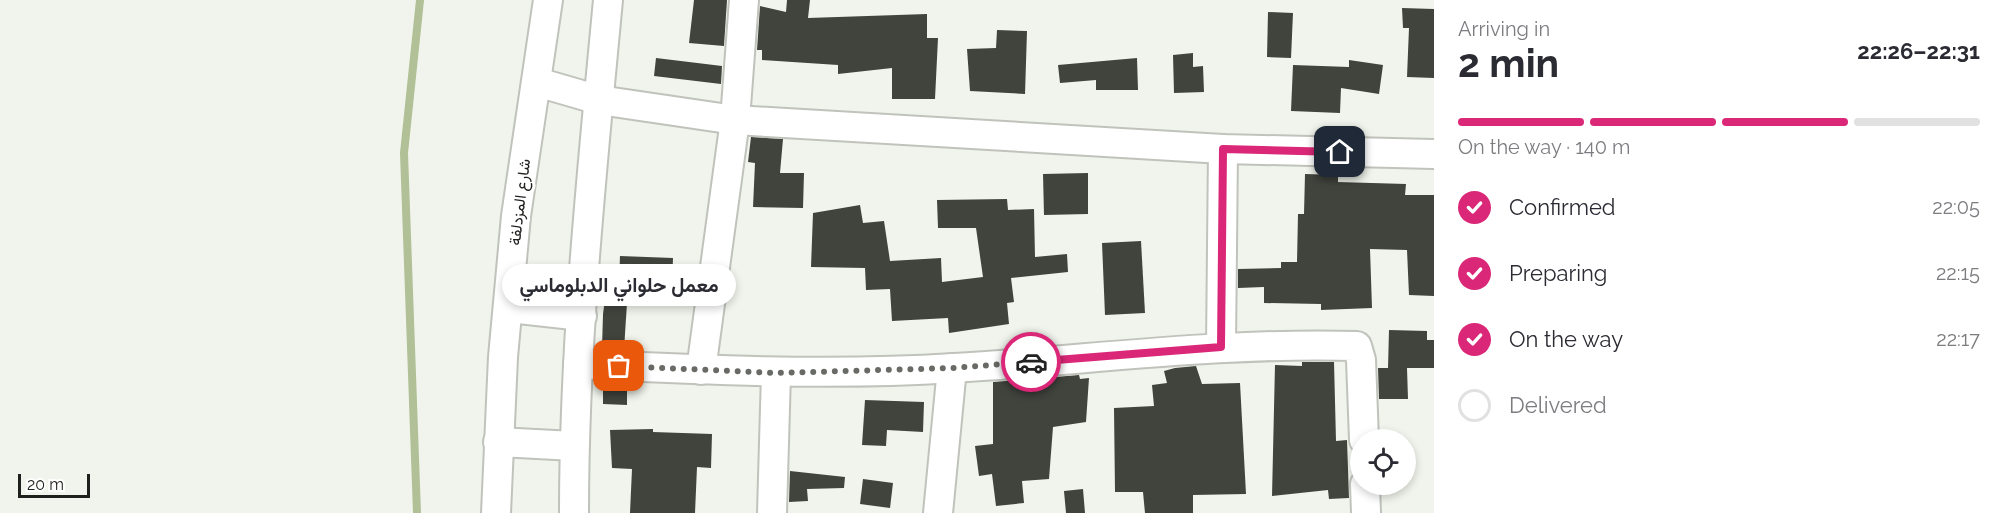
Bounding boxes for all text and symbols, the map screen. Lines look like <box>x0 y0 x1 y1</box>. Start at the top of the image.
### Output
text: Arriving in <box>1458 17 1550 41</box>
text: 22:26–22:31 <box>1857 38 1980 64</box>
text: 2 min <box>1458 40 1559 86</box>
pin <box>1314 126 1365 177</box>
icon: home <box>1323 135 1356 168</box>
text: On the way · 140 m <box>1458 135 1630 159</box>
street label: شارع المزدلفة <box>505 158 536 247</box>
icon: check <box>1458 191 1491 224</box>
text: Confirmed <box>1509 194 1616 220</box>
text: 22:05 <box>1932 195 1980 219</box>
icon: check <box>1458 257 1491 290</box>
text: Preparing <box>1509 260 1607 286</box>
text: 22:15 <box>1936 261 1980 285</box>
callout: معمل حلواني الدبلوماسي <box>502 264 736 306</box>
text: معمل حلواني الدبلوماسي <box>519 273 719 297</box>
icon: check <box>1458 323 1491 356</box>
text: On the way <box>1509 326 1623 352</box>
text: 22:17 <box>1936 327 1980 351</box>
courier <box>1001 332 1061 392</box>
pin <box>593 340 644 391</box>
icon: car <box>1015 346 1048 379</box>
icon: bag <box>602 349 635 382</box>
text: Delivered <box>1509 392 1607 418</box>
map controls <box>1350 429 1416 495</box>
button: locate <box>1350 429 1416 495</box>
scale bar <box>18 471 90 498</box>
text: 20 m <box>27 475 64 494</box>

